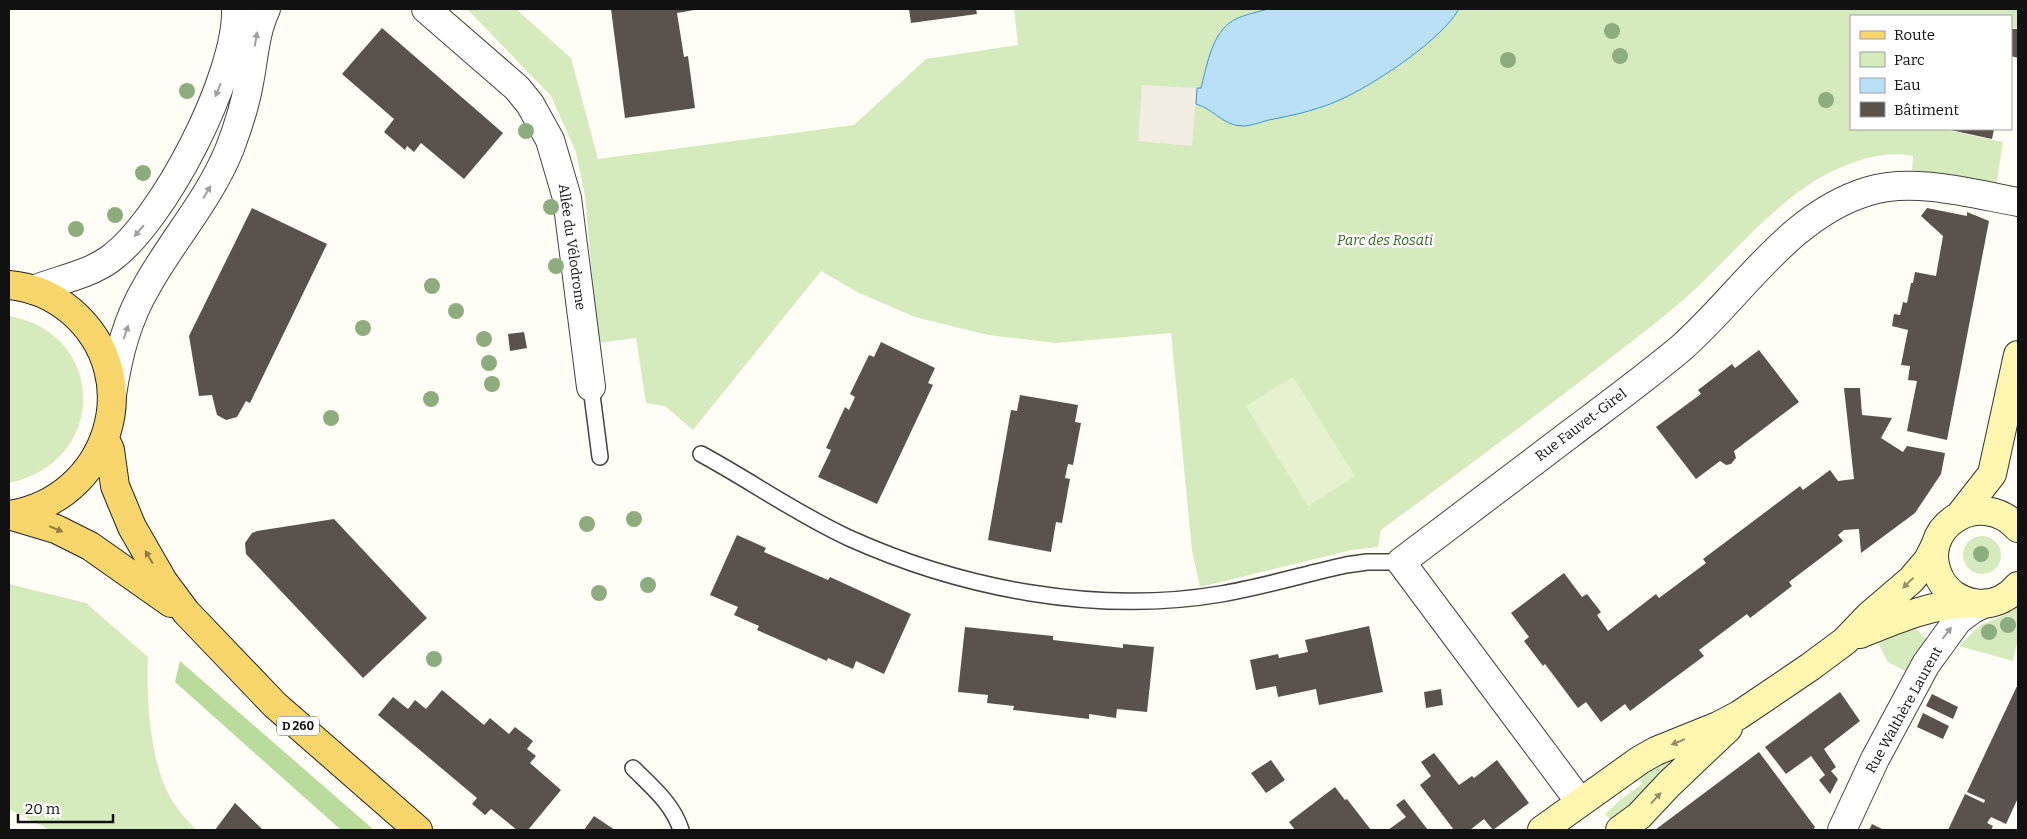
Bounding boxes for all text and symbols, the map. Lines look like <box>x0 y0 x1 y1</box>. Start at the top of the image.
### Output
legend <box>1850 15 2012 130</box>
text: Route <box>1894 26 1935 44</box>
one-way arrow <box>253 30 261 46</box>
text: Parc <box>1894 51 1925 69</box>
text: Eau <box>1894 76 1921 94</box>
one-way arrow <box>213 83 221 97</box>
text: Bâtiment <box>1894 101 1959 119</box>
street label: Allée du Vélodrome <box>555 183 589 311</box>
one-way arrow <box>203 186 212 199</box>
one-way arrow <box>134 225 145 238</box>
park label: Parc des Rosati <box>1337 232 1433 249</box>
one-way arrow <box>122 324 130 339</box>
street label: Rue Fauvet-Girel <box>1532 385 1630 465</box>
one-way arrow <box>49 526 63 534</box>
one-way arrow <box>144 551 153 564</box>
one-way arrow <box>1902 577 1914 589</box>
one-way arrow <box>1942 627 1953 640</box>
street label: Rue Walthère Laurent <box>1862 644 1946 776</box>
road number: D 260 <box>277 716 319 736</box>
one-way arrow <box>1671 739 1685 747</box>
one-way arrow <box>1651 791 1662 804</box>
scale bar <box>18 792 112 824</box>
text: 20 m <box>25 800 61 818</box>

